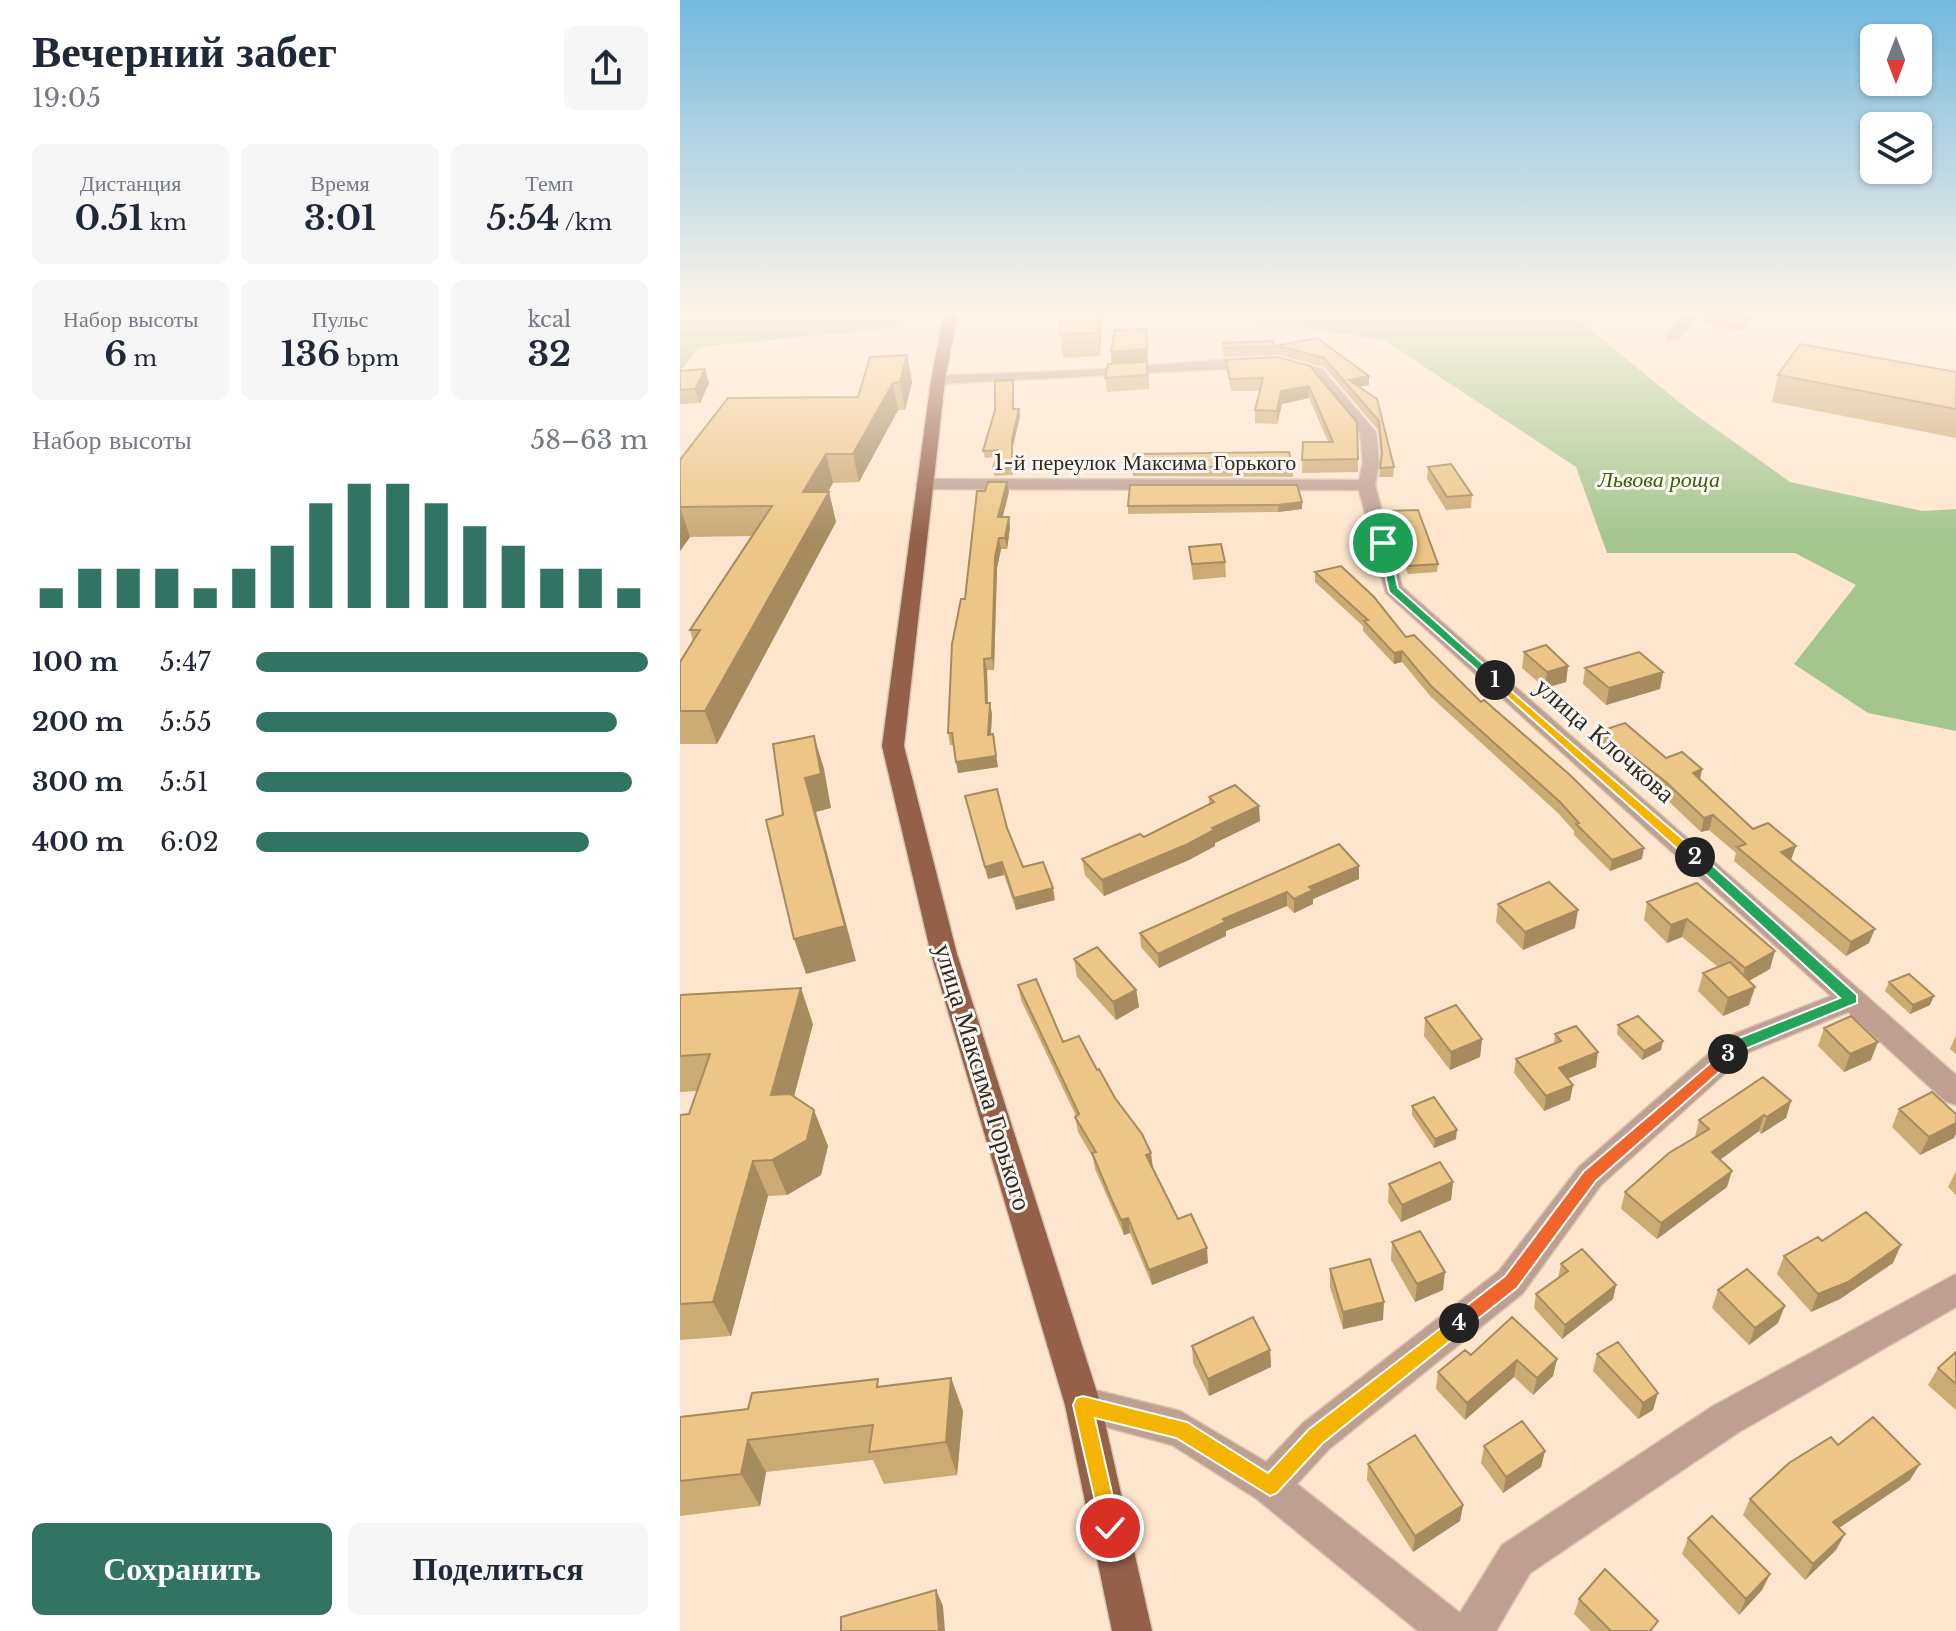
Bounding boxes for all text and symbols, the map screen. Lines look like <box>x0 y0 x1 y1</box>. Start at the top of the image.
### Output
text: Вечерний забег <box>32 24 337 79</box>
north arrow <box>1860 24 1932 96</box>
map controls <box>1860 24 1932 184</box>
button: share <box>564 26 648 110</box>
text: 19:05 <box>32 82 101 114</box>
button: layers <box>1860 112 1932 184</box>
text: Дистанция <box>80 170 181 197</box>
text: Время <box>310 170 370 197</box>
text: Темп <box>525 170 573 197</box>
text: 0.51 <box>74 197 143 239</box>
text: 3:01 <box>304 197 376 239</box>
text: 5:54 <box>487 197 559 239</box>
text: km <box>143 209 187 236</box>
text: /km <box>559 209 612 236</box>
text: Набор высоты <box>63 306 198 333</box>
text: Пульс <box>312 306 368 333</box>
text: kcal <box>527 306 571 333</box>
text: 6 <box>104 333 127 375</box>
text: 136 <box>281 333 340 375</box>
text: 32 <box>527 333 571 375</box>
text: m <box>127 345 157 372</box>
text: bpm <box>340 345 399 372</box>
text: Набор высоты <box>32 424 192 456</box>
text: 58–63 m <box>531 424 648 456</box>
street label: 1-й переулок Максима Горького <box>994 449 1296 476</box>
park label: Львова роща <box>1597 466 1720 493</box>
pin <box>1349 509 1417 577</box>
icon: arrive <box>1361 521 1405 565</box>
text: 100 m <box>32 646 118 678</box>
text: 5:47 <box>160 646 210 678</box>
pin: 1 <box>1475 660 1515 700</box>
text: 1 <box>1490 666 1500 693</box>
street label: улица Клочкова <box>1528 670 1682 810</box>
text: 200 m <box>32 706 124 738</box>
text: 5:55 <box>160 706 212 738</box>
text: 300 m <box>32 766 124 798</box>
text: 5:51 <box>160 766 209 798</box>
text: 400 m <box>32 826 124 858</box>
text: 6:02 <box>160 826 219 858</box>
pin: 2 <box>1675 837 1715 877</box>
text: 2 <box>1688 843 1702 870</box>
street label: улица Максима Горького <box>927 940 1039 1214</box>
pin: 3 <box>1708 1034 1748 1074</box>
text: 3 <box>1721 1040 1735 1067</box>
pin: 4 <box>1439 1303 1479 1343</box>
text: 4 <box>1452 1309 1466 1336</box>
pin <box>1076 1494 1144 1562</box>
icon: check <box>1088 1506 1132 1550</box>
button: Сохранить <box>32 1523 332 1615</box>
button: Поделиться <box>348 1523 648 1615</box>

